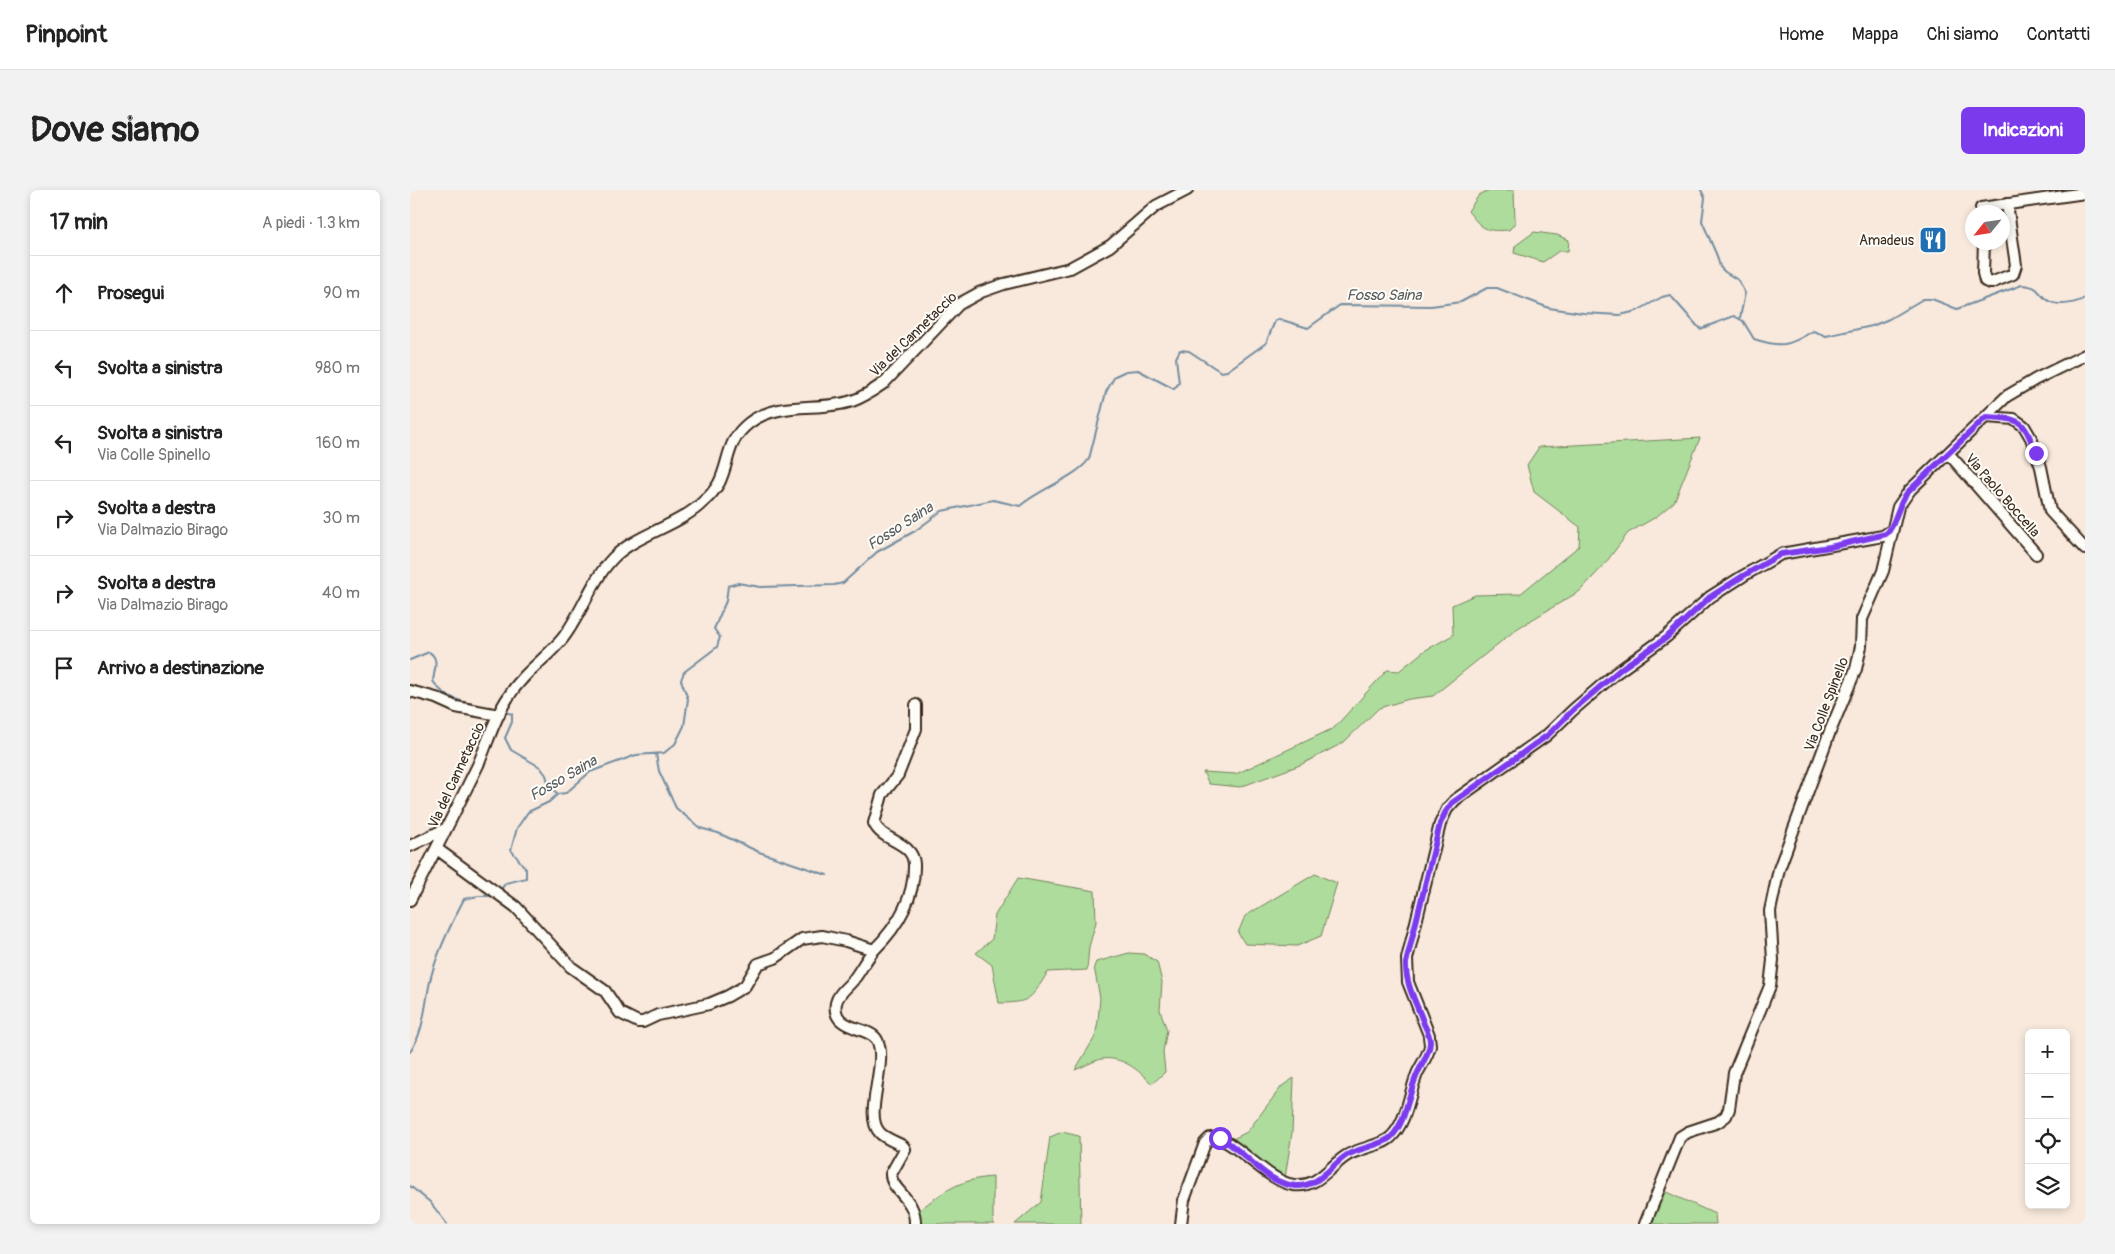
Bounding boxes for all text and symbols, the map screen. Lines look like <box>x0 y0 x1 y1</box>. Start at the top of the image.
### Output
text: Pinpoint <box>25 20 107 49</box>
text: Home <box>1778 23 1824 46</box>
text: Mappa <box>1852 23 1898 46</box>
text: Chi siamo <box>1926 23 1999 46</box>
text: Contatti <box>2027 23 2090 46</box>
button: Indicazioni <box>1961 107 2085 154</box>
text: Dove siamo <box>30 108 199 152</box>
north arrow <box>1965 205 2010 250</box>
text: 17 min <box>50 209 108 236</box>
text: A piedi · 1.3 km <box>262 213 360 233</box>
restaurant icon: Amadeus <box>1918 225 1948 255</box>
place label: Amadeus <box>1859 232 1915 249</box>
icon: ahead <box>50 279 78 307</box>
text: Prosegui <box>97 281 164 305</box>
text: 90 m <box>323 283 360 303</box>
water label: Fosso Saina <box>1347 286 1422 305</box>
street label: Via del Cannetaccio <box>866 288 961 380</box>
icon: left <box>50 354 78 382</box>
text: Svolta a sinistra <box>97 356 223 380</box>
text: 980 m <box>315 358 360 378</box>
text: Svolta a sinistra <box>97 421 223 445</box>
icon: left <box>50 429 78 457</box>
text: 160 m <box>316 433 360 453</box>
route end <box>2025 442 2048 465</box>
text: Via Colle Spinello <box>97 445 211 465</box>
street label: Via Paolo Boccella <box>1962 450 2044 541</box>
text: Svolta a destra <box>97 496 216 520</box>
water label: Fosso Saina <box>864 498 938 555</box>
icon: right <box>50 504 78 532</box>
text: 30 m <box>322 508 360 528</box>
text: Via Dalmazio Birago <box>97 520 228 540</box>
text: Svolta a destra <box>97 571 216 595</box>
icon: right <box>50 579 78 607</box>
text: 40 m <box>322 583 360 603</box>
text: Via Dalmazio Birago <box>97 595 228 615</box>
icon: arrive <box>50 654 78 682</box>
street label: Via Colle Spinello <box>1801 654 1852 754</box>
text: Arrivo a destinazione <box>97 656 264 680</box>
street label: Via del Cannetaccio <box>425 719 489 831</box>
water label: Fosso Saina <box>526 751 601 805</box>
map controls <box>2025 1029 2070 1209</box>
button: + <box>2025 1029 2070 1074</box>
button: − <box>2025 1074 2070 1119</box>
button: locate <box>2025 1119 2070 1164</box>
route start <box>1209 1127 1232 1150</box>
button: layers <box>2025 1164 2070 1209</box>

